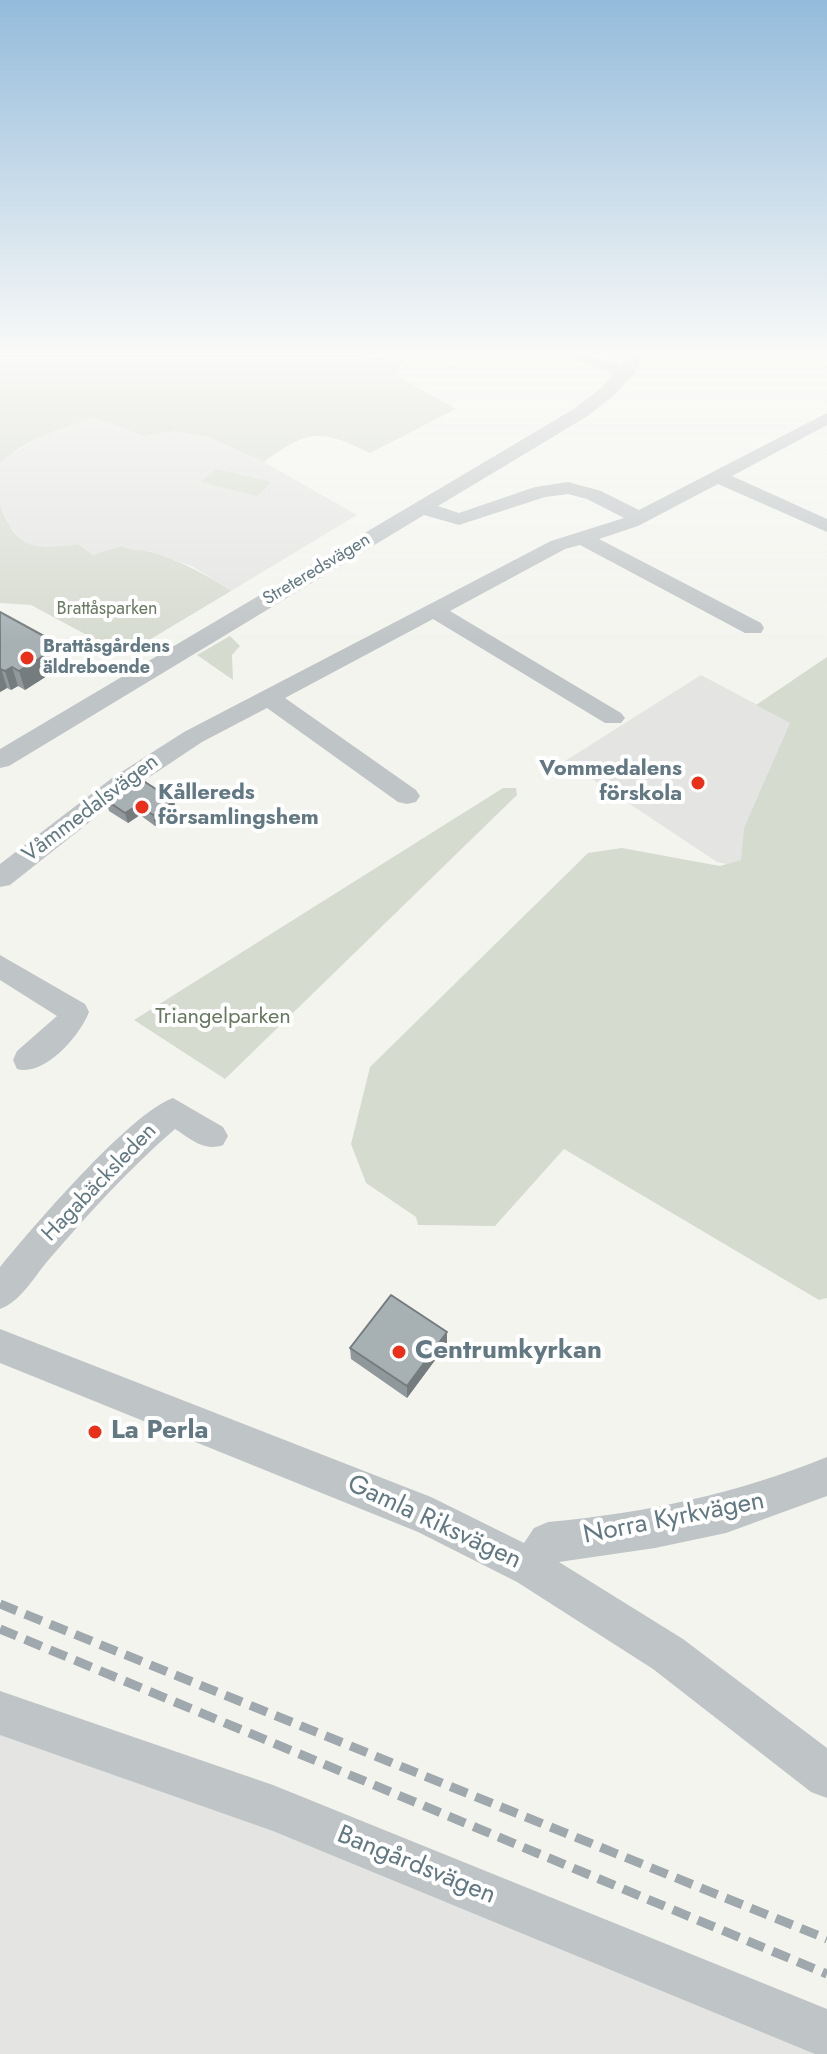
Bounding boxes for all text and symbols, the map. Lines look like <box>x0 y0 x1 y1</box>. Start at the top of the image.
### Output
street label: Streteredsvägen <box>260 530 374 610</box>
park label: Brattåsparken <box>57 599 157 621</box>
place label: Brattåsgårdens äldreboende <box>43 637 170 680</box>
marker: Brattåsgårdens äldreboende <box>18 649 36 667</box>
street label: Våmmedalsvägen <box>18 749 164 869</box>
place label: Vommedalens förskola <box>539 757 682 808</box>
marker: Vommedalens förskola <box>689 774 707 792</box>
place label: Kållereds församlingshem <box>158 781 319 832</box>
marker: Kållereds församlingshem <box>133 798 151 816</box>
park label: Triangelparken <box>155 1005 291 1031</box>
street label: Hagabäcksleden <box>37 1119 163 1247</box>
place label: Centrumkyrkan <box>415 1336 602 1368</box>
marker: Centrumkyrkan <box>390 1343 408 1361</box>
place label: La Perla <box>111 1416 209 1448</box>
marker: La Perla <box>86 1423 104 1441</box>
street label: Gamla Riksvägen <box>342 1469 526 1577</box>
street label: Norra Kyrkvägen <box>581 1486 767 1552</box>
street label: Bangårdsvägen <box>332 1820 500 1912</box>

